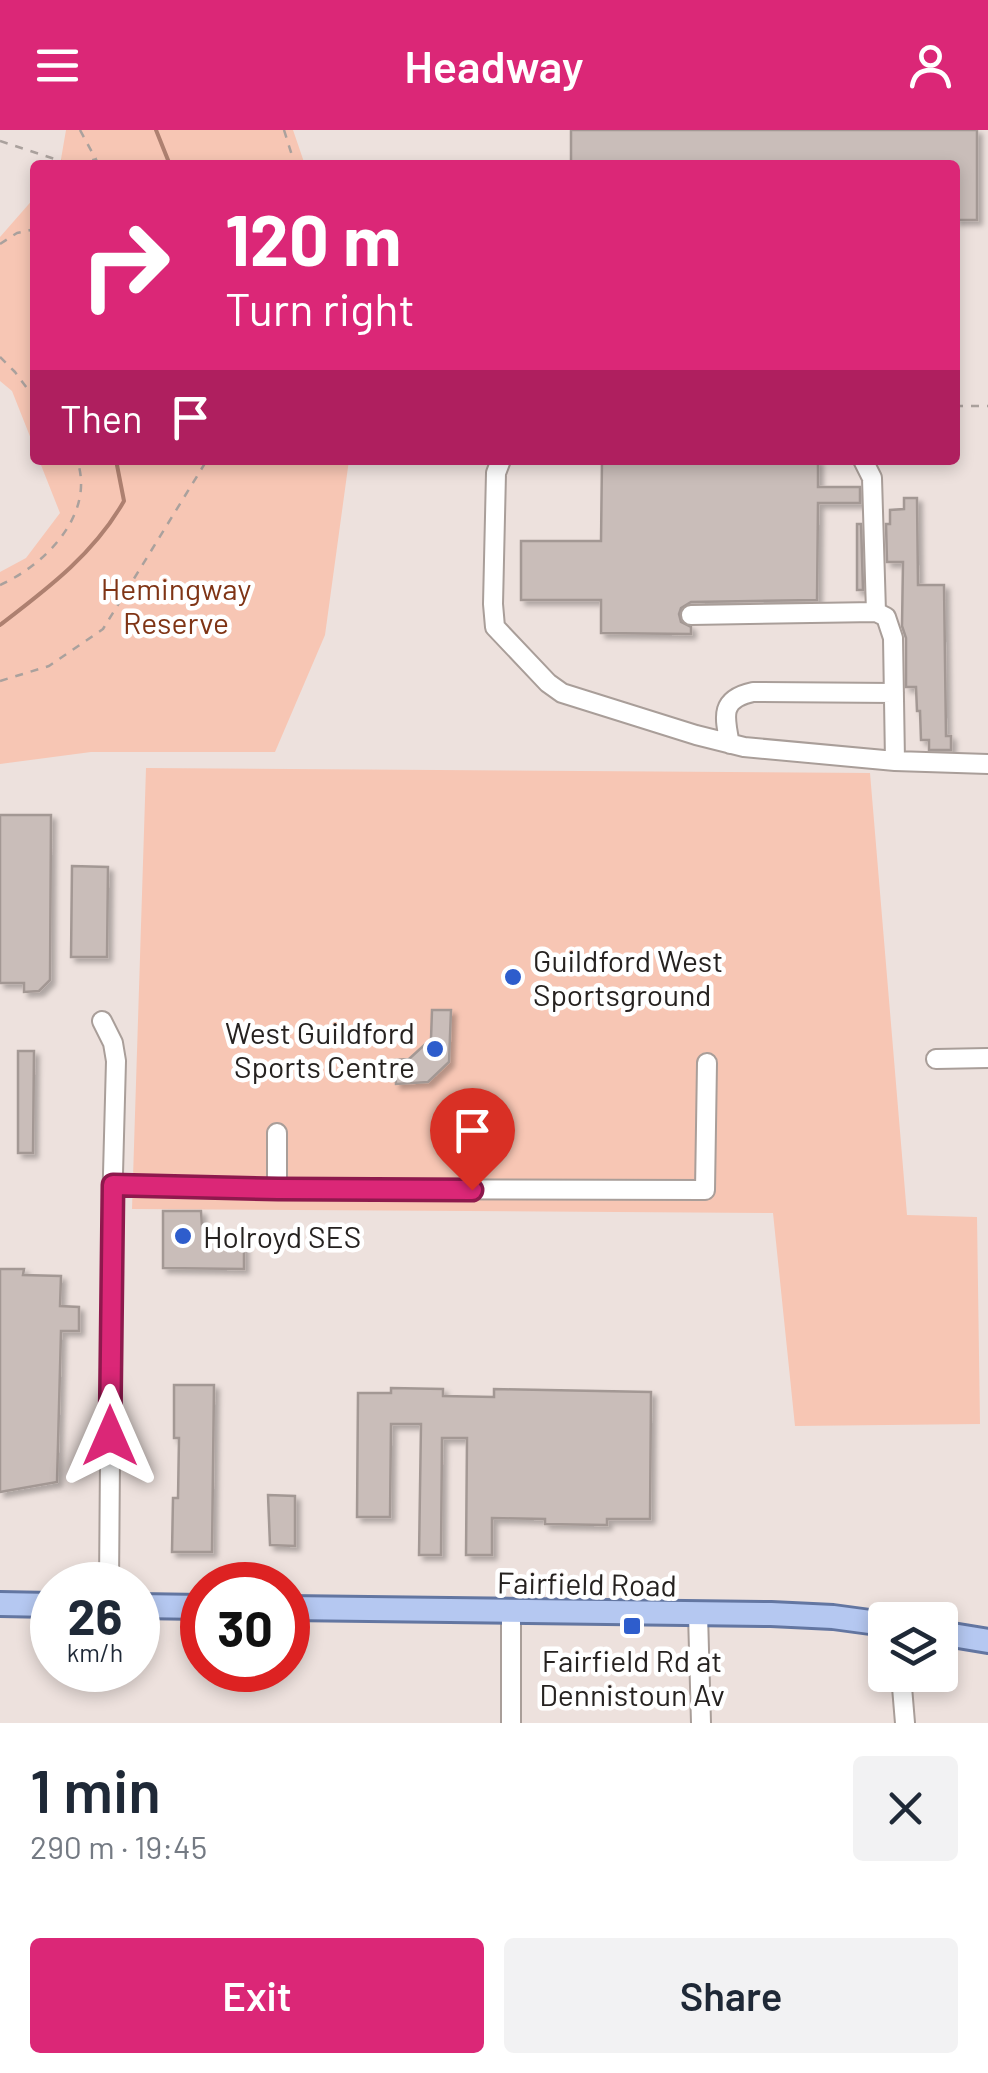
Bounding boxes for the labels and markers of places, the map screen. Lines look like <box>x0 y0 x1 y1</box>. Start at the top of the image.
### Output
place label: Guildford West Sportsground <box>533 942 723 1012</box>
marker: Guildford West Sportsground <box>502 966 524 988</box>
place label: West Guildford Sports Centre <box>225 1014 415 1084</box>
marker: West Guildford Sports Centre <box>424 1038 446 1060</box>
pin <box>430 1088 515 1191</box>
place label: Holroyd SES <box>203 1218 361 1254</box>
marker: Holroyd SES <box>172 1225 194 1247</box>
marker: Fairfield Rd at Dennistoun Av <box>621 1615 643 1637</box>
place label: Fairfield Rd at Dennistoun Av <box>539 1642 725 1712</box>

